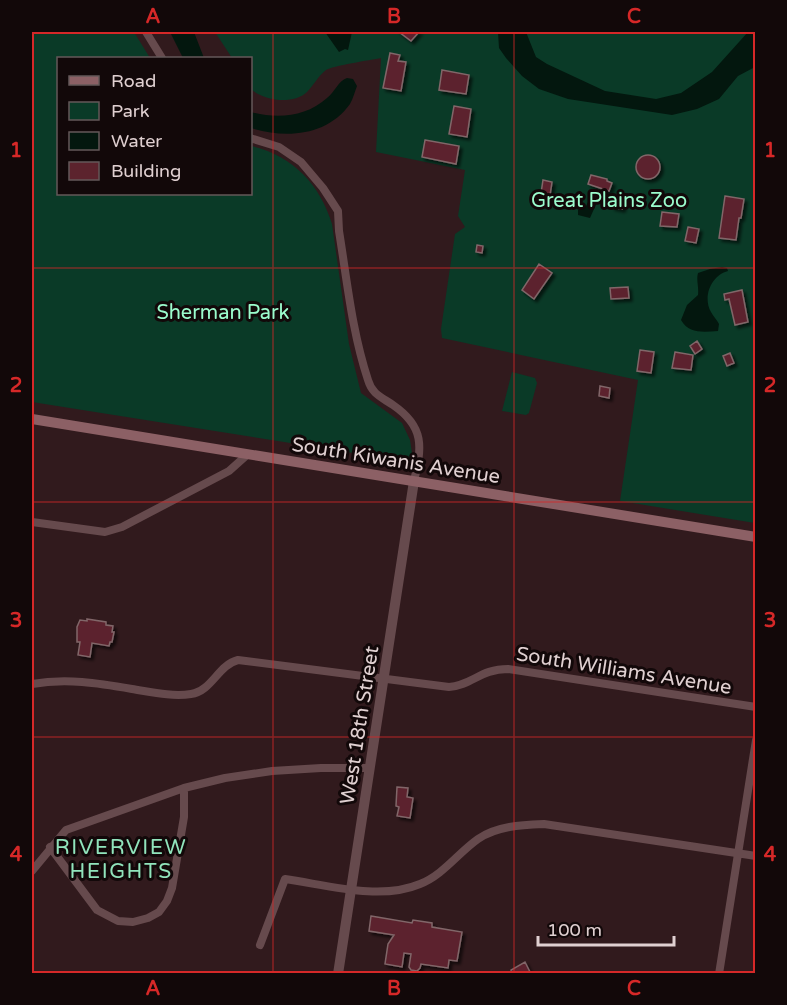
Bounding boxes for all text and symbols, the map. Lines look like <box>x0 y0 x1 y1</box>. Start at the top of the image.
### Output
text: A <box>146 5 161 29</box>
text: B <box>387 5 401 29</box>
text: C <box>627 5 641 29</box>
legend <box>57 57 252 195</box>
text: Road <box>111 70 156 92</box>
text: Park <box>111 100 150 122</box>
text: Water <box>111 130 162 152</box>
text: 1 <box>10 139 22 163</box>
text: 1 <box>764 139 776 163</box>
text: Building <box>111 160 181 182</box>
park label: Great Plains Zoo <box>531 189 687 213</box>
park label: Sherman Park <box>156 301 290 325</box>
text: 2 <box>10 374 22 398</box>
text: 2 <box>764 374 776 398</box>
street label: South Kiwanis Avenue <box>290 433 502 489</box>
text: 3 <box>10 609 22 633</box>
text: 3 <box>764 609 776 633</box>
street label: South Williams Avenue <box>515 642 733 700</box>
street label: West 18th Street <box>336 644 384 806</box>
district label: RIVERVIEW HEIGHTS <box>55 835 187 884</box>
text: 4 <box>10 843 23 867</box>
text: 4 <box>764 843 777 867</box>
scale bar <box>538 909 674 947</box>
text: 100 m <box>547 919 602 941</box>
text: A <box>146 977 161 1001</box>
text: B <box>387 977 401 1001</box>
text: C <box>627 977 641 1001</box>

